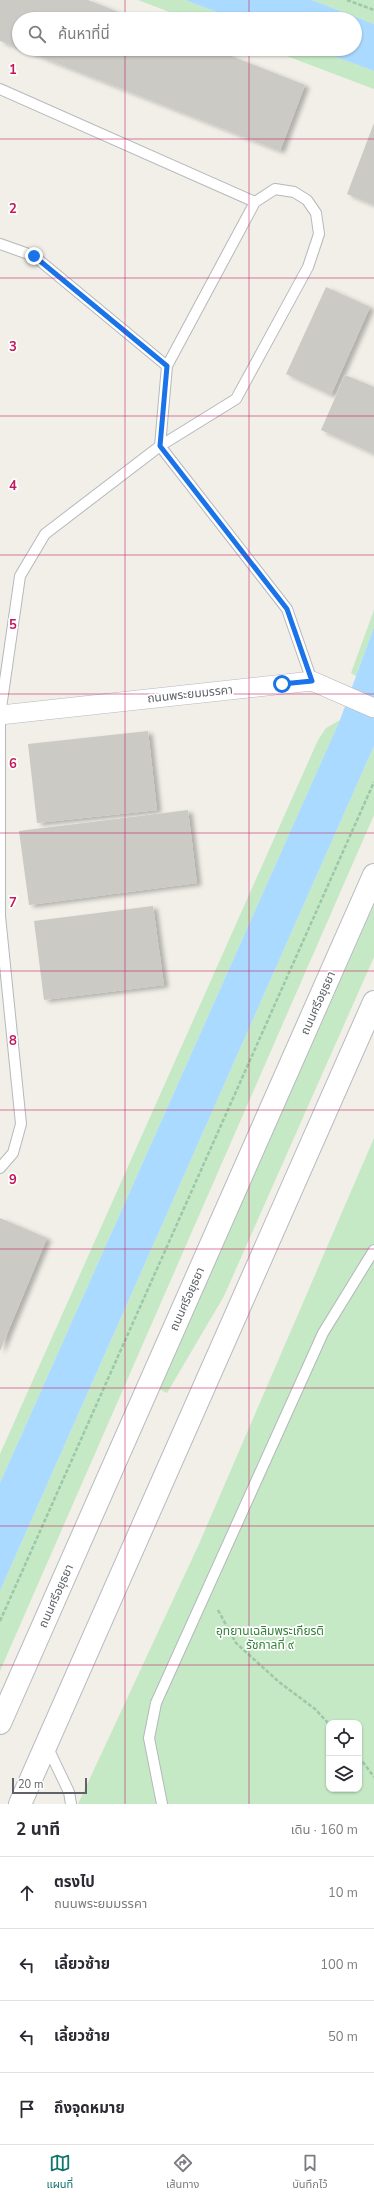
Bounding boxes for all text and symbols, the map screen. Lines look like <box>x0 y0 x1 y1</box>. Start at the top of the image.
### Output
search box <box>12 12 362 56</box>
icon: search <box>26 23 48 45</box>
text: ค้นหาที่นี่ <box>58 24 110 44</box>
text: 1 <box>9 61 17 79</box>
text: 2 <box>9 200 17 218</box>
route end <box>25 247 43 265</box>
text: 3 <box>9 338 17 356</box>
text: 4 <box>9 477 17 495</box>
text: 5 <box>9 616 17 634</box>
route start <box>273 675 291 693</box>
street label: ถนนพระยมมรรคา <box>146 682 234 706</box>
text: 6 <box>9 755 17 773</box>
text: 7 <box>9 894 17 912</box>
street label: ถนนศรีอยุธยา <box>297 969 339 1037</box>
text: 8 <box>9 1032 17 1050</box>
text: 9 <box>9 1171 17 1189</box>
street label: ถนนศรีอยุธยา <box>166 1265 208 1333</box>
street label: ถนนศรีอยุธยา <box>35 1562 77 1630</box>
park label: อุทยานเฉลิมพระเกียรติ รัชกาลที่ ๙ <box>216 1623 324 1653</box>
map controls <box>326 1720 362 1792</box>
button: locate <box>326 1720 362 1756</box>
button: layers <box>326 1756 362 1792</box>
scale bar <box>12 1776 87 1795</box>
text: 20 m <box>18 1777 43 1792</box>
text: 2 นาที <box>16 1818 60 1841</box>
text: เดิน · 160 m <box>291 1821 358 1839</box>
text: ตรงไป <box>54 1872 95 1892</box>
icon: ahead <box>16 1882 38 1904</box>
text: 10 m <box>328 1884 358 1902</box>
text: ถนนพระยมมรรคา <box>54 1895 147 1913</box>
icon: left <box>16 1954 38 1976</box>
text: เลี้ยวซ้าย <box>54 1954 110 1974</box>
text: 100 m <box>320 1956 358 1974</box>
icon: left <box>16 2026 38 2048</box>
text: เลี้ยวซ้าย <box>54 2026 110 2046</box>
text: 50 m <box>328 2028 358 2046</box>
icon: arrive <box>16 2098 38 2120</box>
text: ถึงจุดหมาย <box>54 2098 125 2118</box>
tab: แผนที่ <box>46 2152 73 2193</box>
tab: เส้นทาง <box>166 2152 199 2193</box>
tab: บันทึกไว้ <box>292 2152 328 2193</box>

